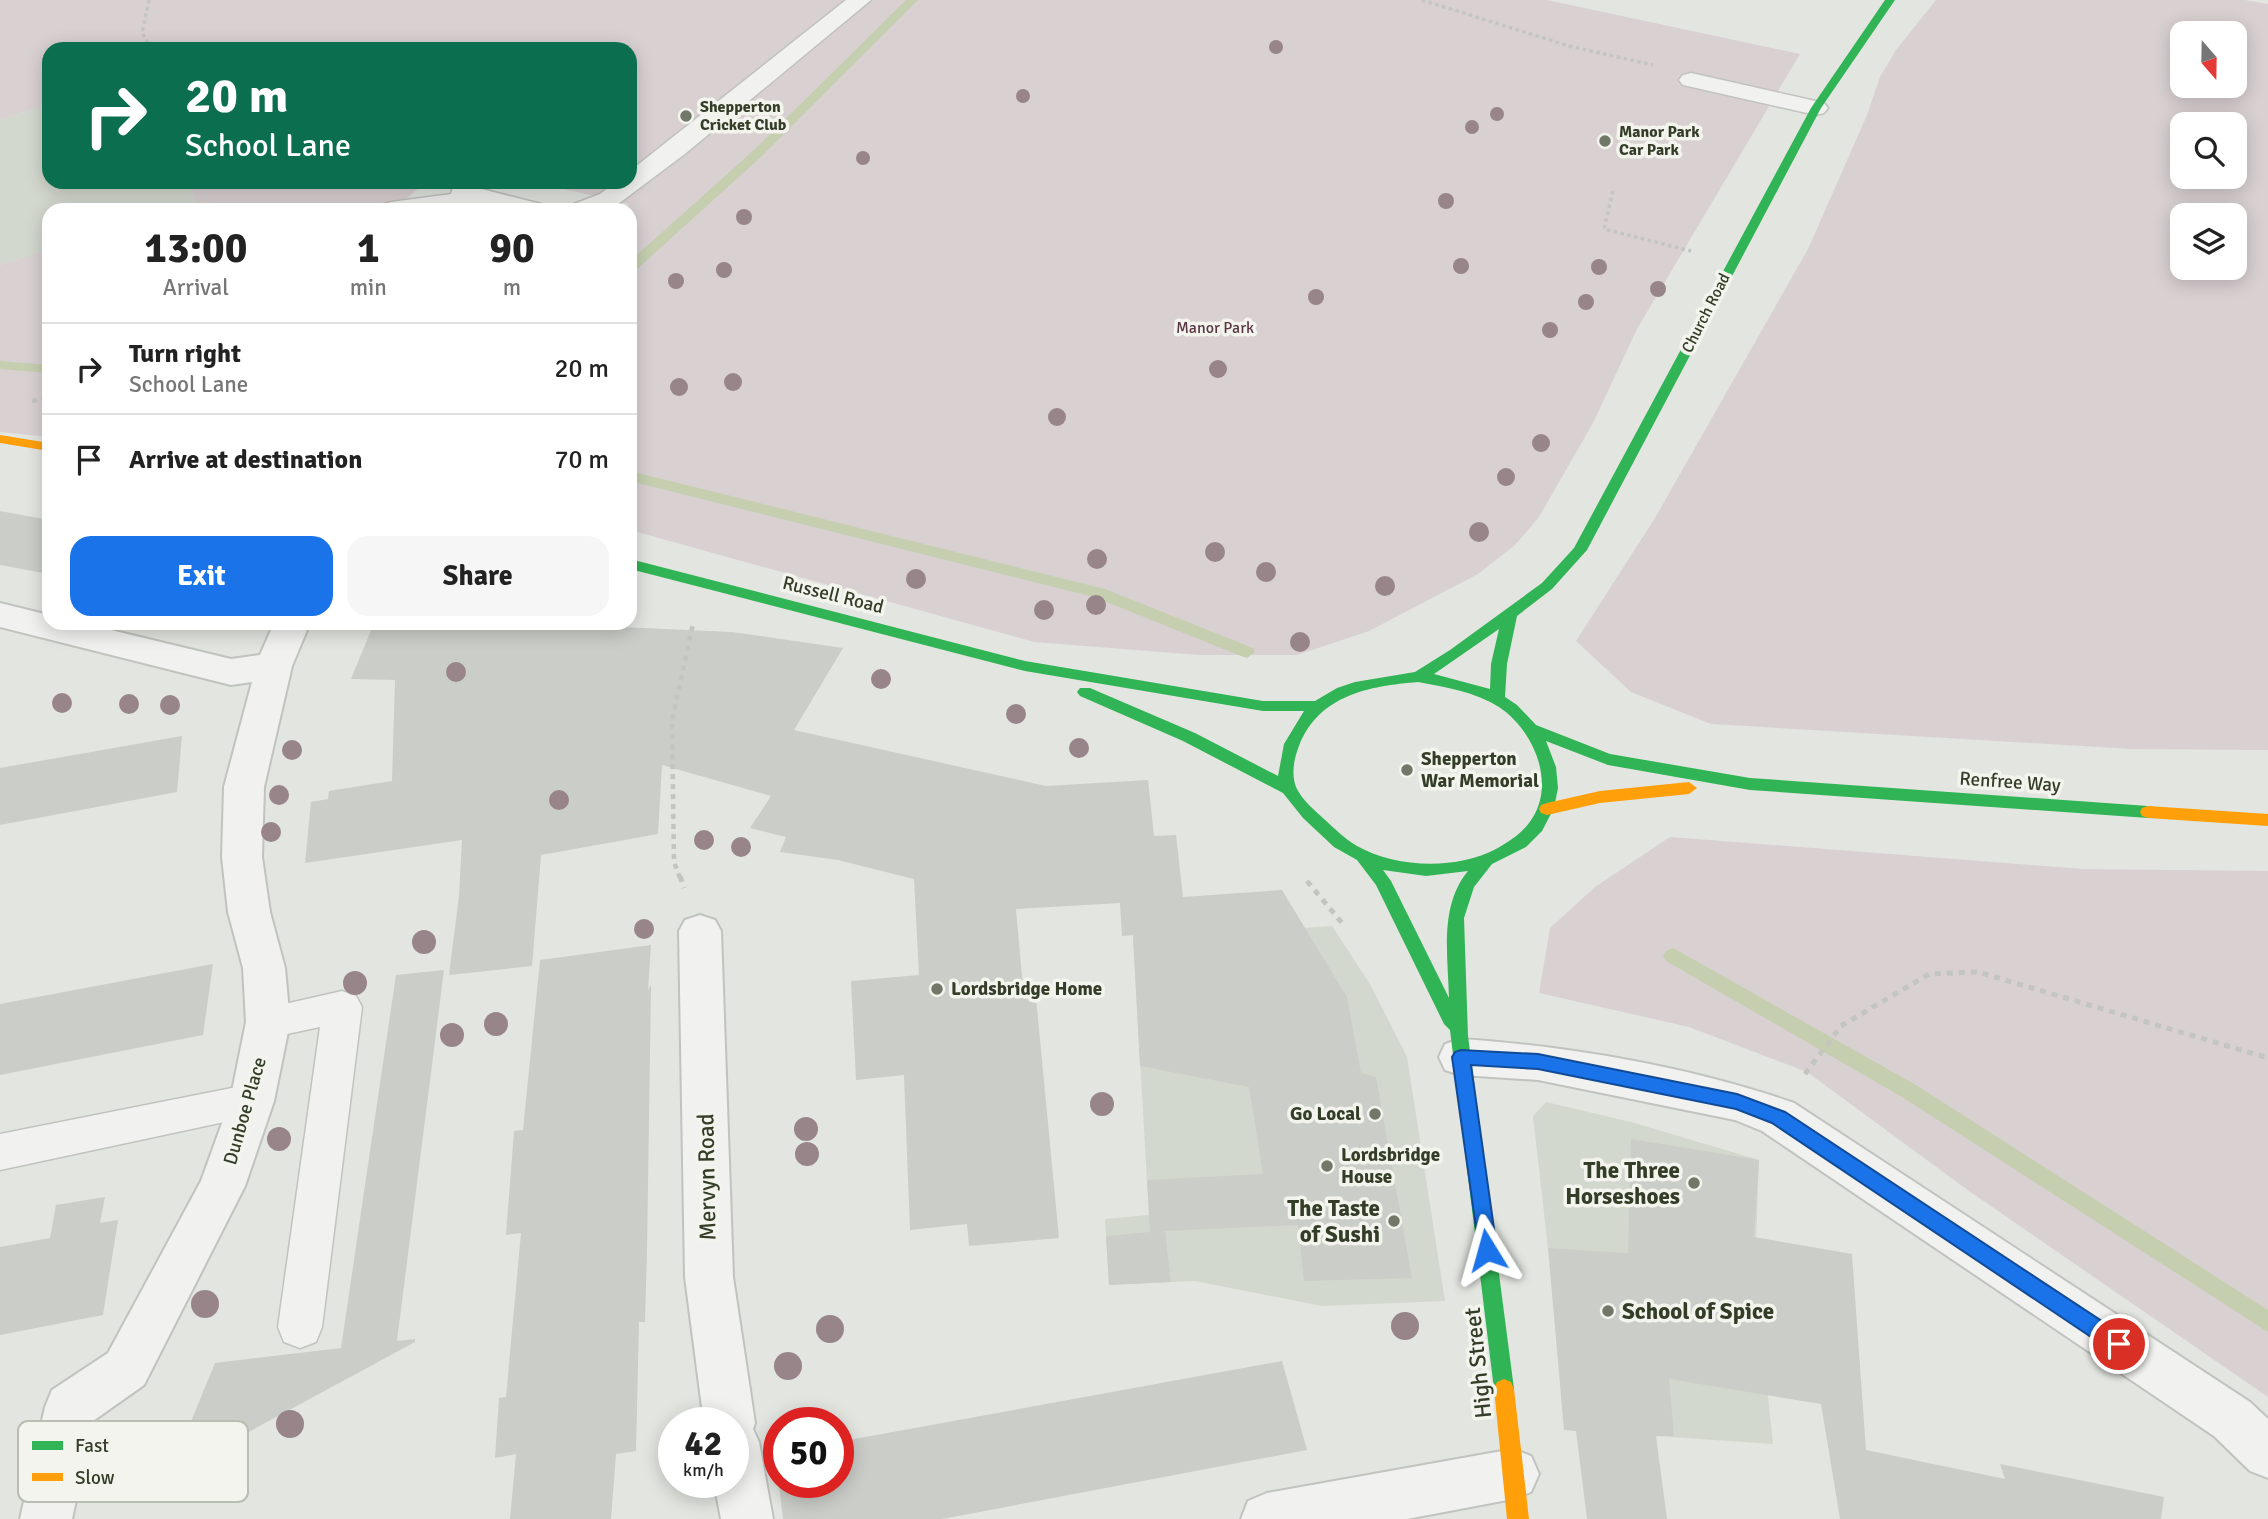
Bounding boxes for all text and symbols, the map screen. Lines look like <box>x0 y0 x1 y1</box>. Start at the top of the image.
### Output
north arrow <box>2170 21 2247 98</box>
map controls <box>2170 21 2247 280</box>
text: 20 m <box>185 66 288 126</box>
icon: right <box>70 70 161 161</box>
place label: Shepperton Cricket Club <box>700 97 787 135</box>
marker: Shepperton Cricket Club <box>678 108 694 124</box>
button: search <box>2170 112 2247 189</box>
place label: Manor Park Car Park <box>1619 122 1700 160</box>
text: School Lane <box>185 126 351 165</box>
marker: Manor Park Car Park <box>1597 133 1613 149</box>
button: layers <box>2170 203 2247 280</box>
text: 13:00 <box>144 223 247 274</box>
text: 1 <box>357 223 380 274</box>
text: 90 <box>489 223 535 274</box>
street label: Church Road <box>1677 270 1735 356</box>
text: Arrival <box>163 273 229 302</box>
text: min <box>350 273 387 302</box>
text: m <box>503 273 521 302</box>
park label: Manor Park <box>1176 318 1254 338</box>
text: Turn right <box>129 338 241 370</box>
icon: right <box>70 350 108 388</box>
text: 20 m <box>554 353 609 385</box>
text: School Lane <box>129 370 248 399</box>
icon: arrive <box>70 441 108 479</box>
text: Arrive at destination <box>129 444 362 476</box>
text: 70 m <box>554 444 609 476</box>
button: Exit <box>70 536 333 616</box>
button: Share <box>347 536 609 616</box>
street label: Russell Road <box>780 571 886 619</box>
place label: Shepperton War Memorial <box>1421 747 1539 793</box>
marker: Shepperton War Memorial <box>1399 762 1415 778</box>
street label: Renfree Way <box>1959 766 2061 798</box>
place label: Lordsbridge Home <box>951 977 1102 1001</box>
marker: Lordsbridge Home <box>929 981 945 997</box>
street label: Dunboe Place <box>218 1054 272 1168</box>
place label: Go Local <box>1290 1102 1361 1126</box>
marker: Go Local <box>1367 1106 1383 1122</box>
street label: Mervyn Road <box>691 1113 723 1241</box>
place label: Lordsbridge House <box>1341 1143 1440 1189</box>
place label: The Three Horseshoes <box>1565 1156 1680 1211</box>
marker: Lordsbridge House <box>1319 1158 1335 1174</box>
marker: The Three Horseshoes <box>1686 1175 1702 1191</box>
place label: The Taste of Sushi <box>1287 1194 1380 1249</box>
marker: The Taste of Sushi <box>1386 1213 1402 1229</box>
position arrow <box>1450 1213 1524 1287</box>
place label: School of Spice <box>1622 1297 1774 1326</box>
marker: School of Spice <box>1600 1303 1616 1319</box>
street label: High Street <box>1458 1306 1498 1420</box>
pin <box>2089 1314 2149 1374</box>
icon: arrive <box>2100 1325 2138 1363</box>
speed limit sign: 50 <box>763 1407 854 1498</box>
legend <box>18 1421 248 1502</box>
text: 42 <box>685 1422 722 1465</box>
text: Fast <box>75 1434 109 1458</box>
text: km/h <box>683 1459 724 1481</box>
text: Slow <box>75 1466 115 1490</box>

